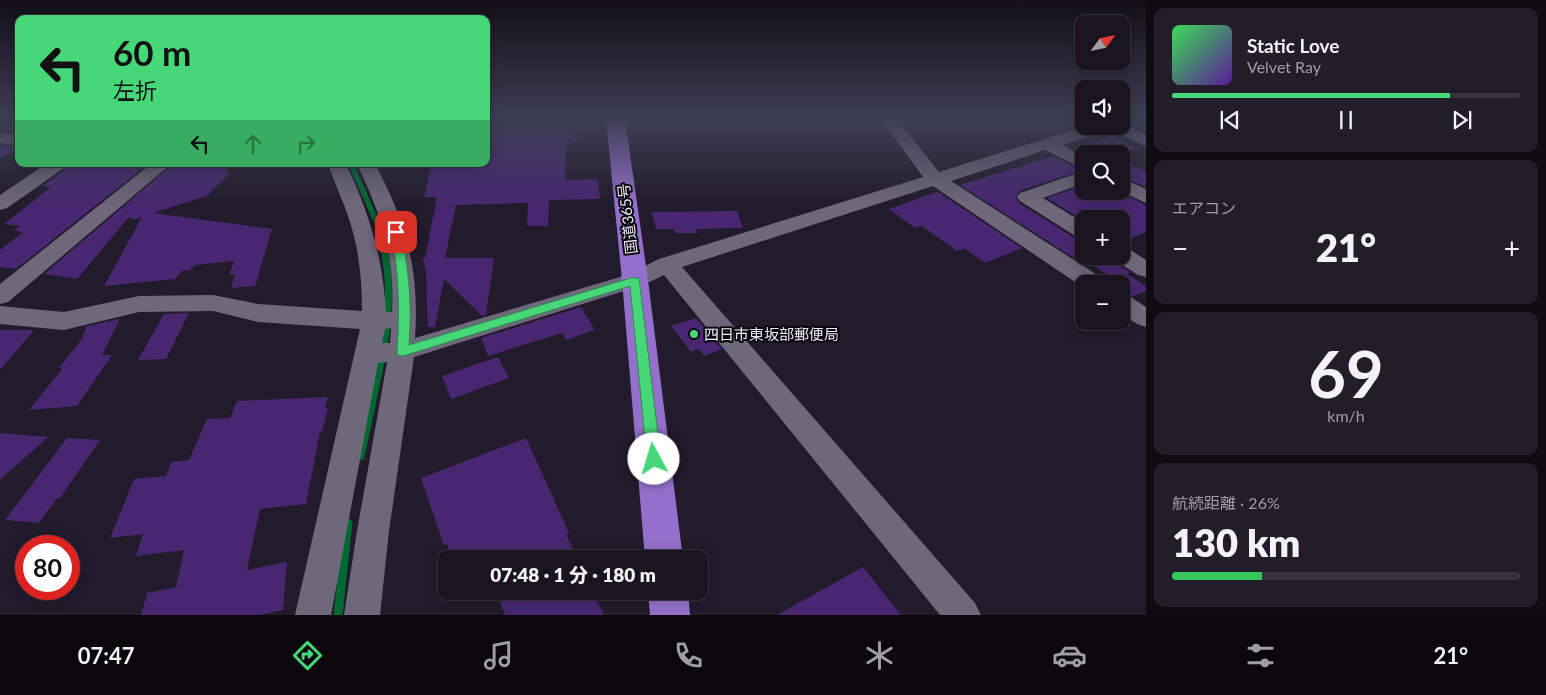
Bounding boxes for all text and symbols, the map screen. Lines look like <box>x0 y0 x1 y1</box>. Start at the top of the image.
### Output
north arrow <box>1075 15 1130 70</box>
map controls <box>1075 15 1130 330</box>
text: 60 m <box>113 31 191 73</box>
text: Static Love <box>1247 34 1339 57</box>
icon: left <box>30 35 95 100</box>
text: Velvet Ray <box>1247 57 1321 76</box>
text: 左折 <box>113 77 157 104</box>
button: sound <box>1075 80 1130 135</box>
icon: previous <box>1216 106 1244 134</box>
icon: pause <box>1332 106 1360 134</box>
icon: next <box>1448 106 1476 134</box>
icon: left <box>186 130 214 158</box>
icon: ahead <box>239 130 267 158</box>
icon: right <box>292 130 320 158</box>
button: search <box>1075 145 1130 200</box>
street label: 国道365号 <box>614 183 640 255</box>
text: エアコン <box>1172 198 1236 217</box>
button: + <box>1075 210 1130 265</box>
pin <box>375 211 417 253</box>
icon: arrive <box>382 218 410 246</box>
text: 21° <box>1316 224 1376 270</box>
text: − <box>1172 231 1188 265</box>
text: + <box>1504 231 1520 265</box>
button: − <box>1075 275 1130 330</box>
place label: 四日市東坂部郵便局 <box>704 325 839 343</box>
marker: 四日市東坂部郵便局 <box>688 328 700 340</box>
text: 69 <box>1308 334 1384 412</box>
text: km/h <box>1327 406 1365 425</box>
position arrow <box>627 432 679 484</box>
text: 航続距離 · 26% <box>1172 493 1280 512</box>
text: 130 km <box>1172 519 1300 565</box>
speed limit sign: 80 <box>15 535 80 600</box>
text: 07:48 · 1 分 · 180 m <box>490 563 656 586</box>
icon: directions <box>290 638 325 673</box>
icon: music <box>481 638 516 673</box>
icon: phone <box>671 638 706 673</box>
icon: climate <box>862 638 897 673</box>
icon: car <box>1052 638 1087 673</box>
icon: filters <box>1243 638 1278 673</box>
text: 07:47 <box>78 642 135 669</box>
text: 21° <box>1433 642 1468 669</box>

